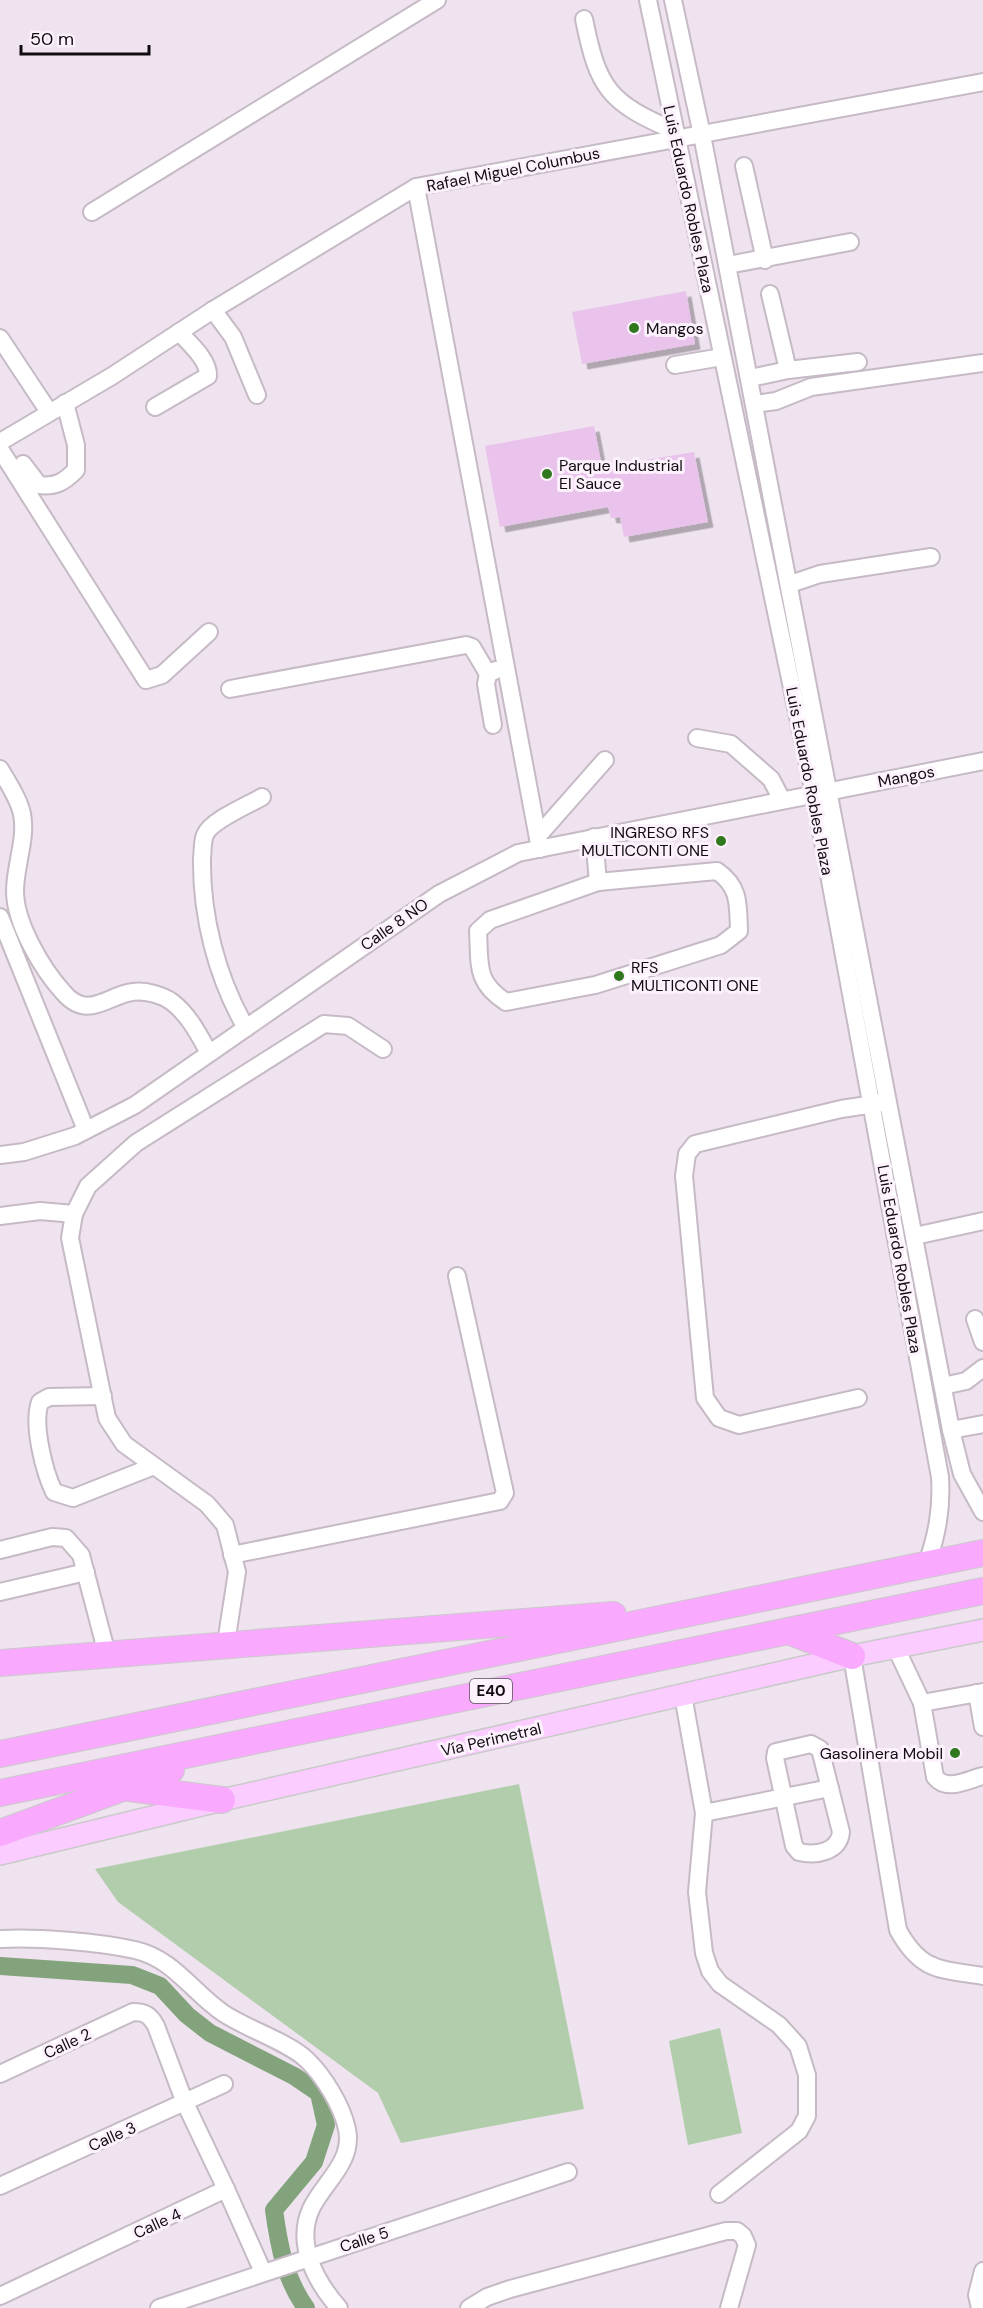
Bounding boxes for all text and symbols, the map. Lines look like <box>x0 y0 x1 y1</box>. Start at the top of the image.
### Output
scale bar <box>21 18 148 56</box>
text: 50 m <box>30 27 74 51</box>
street label: Luis Eduardo Robles Plaza <box>658 103 719 295</box>
street label: Rafael Miguel Columbus <box>425 142 602 197</box>
place label: Mangos <box>646 318 703 339</box>
marker: Mangos <box>627 321 641 335</box>
place label: Parque Industrial El Sauce <box>559 455 683 494</box>
marker: Parque Industrial El Sauce <box>540 467 554 481</box>
street label: Luis Eduardo Robles Plaza <box>781 685 838 877</box>
street label: Mangos <box>876 761 936 792</box>
place label: INGRESO RFS MULTICONTI ONE <box>581 822 709 861</box>
marker: INGRESO RFS MULTICONTI ONE <box>714 834 728 848</box>
street label: Calle 8 NO <box>356 893 432 955</box>
place label: RFS MULTICONTI ONE <box>631 957 759 996</box>
marker: RFS MULTICONTI ONE <box>612 969 626 983</box>
street label: Luis Eduardo Robles Plaza <box>873 1163 926 1355</box>
road number: E40 <box>470 1679 512 1703</box>
street label: Vía Perimetral <box>439 1718 543 1761</box>
place label: Gasolinera Mobil <box>820 1743 943 1764</box>
marker: Gasolinera Mobil <box>948 1746 962 1760</box>
street label: Calle 2 <box>40 2023 94 2064</box>
street label: Calle 3 <box>85 2117 139 2156</box>
street label: Calle 4 <box>130 2203 185 2244</box>
street label: Calle 5 <box>337 2222 391 2257</box>

